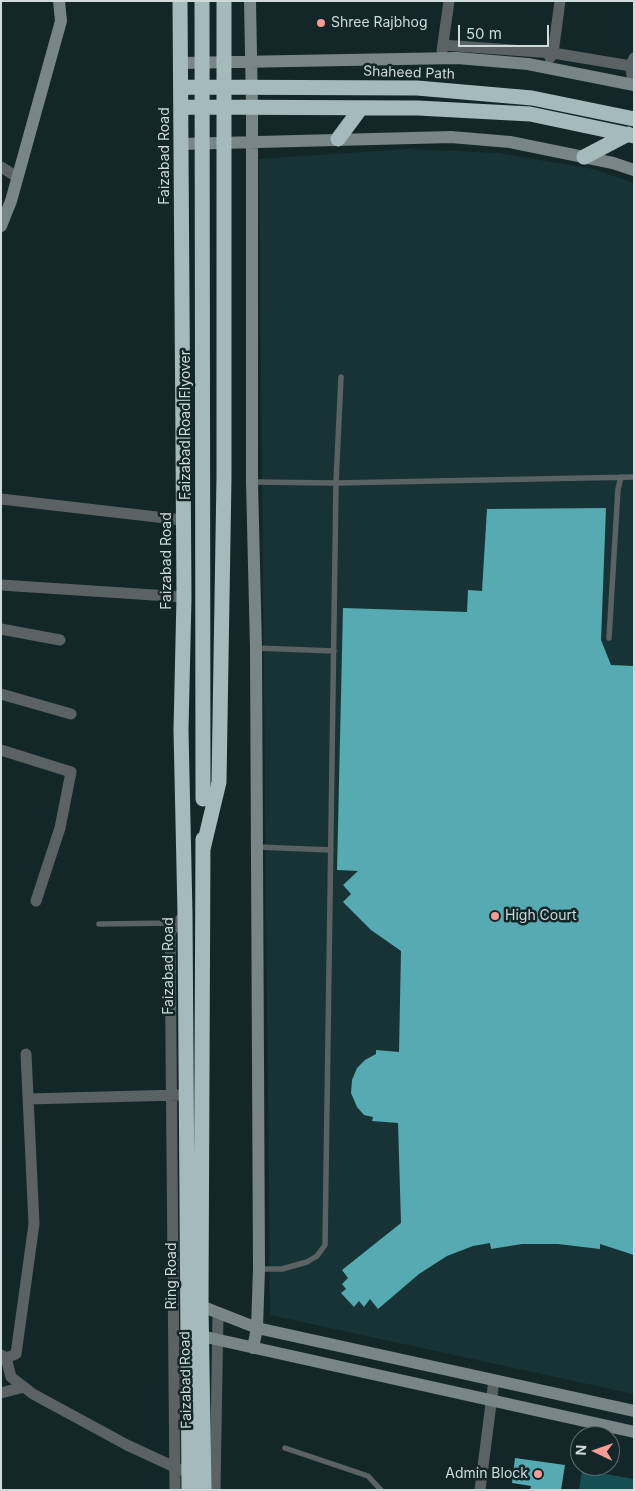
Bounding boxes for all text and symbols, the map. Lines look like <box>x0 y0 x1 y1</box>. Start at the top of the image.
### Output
place label: Shree Rajbhog <box>331 15 428 31</box>
scale bar <box>460 15 551 47</box>
marker: Shree Rajbhog <box>315 17 327 29</box>
text: 50 m <box>466 24 502 43</box>
street label: Shaheed Path <box>363 63 455 83</box>
street label: Faizabad Road <box>157 107 173 205</box>
street label: Faizabad Road Flyover <box>178 350 194 500</box>
street label: Faizabad Road <box>159 512 175 610</box>
place label: High Court <box>505 908 577 924</box>
marker: High Court <box>489 910 501 922</box>
street label: Faizabad Road <box>161 917 177 1015</box>
street label: Ring Road <box>164 1243 180 1309</box>
street label: Faizabad Road <box>177 1331 195 1429</box>
north arrow <box>570 1426 620 1476</box>
text: N <box>572 1444 589 1456</box>
place label: Admin Block <box>445 1466 528 1482</box>
marker: Admin Block <box>532 1468 544 1480</box>

